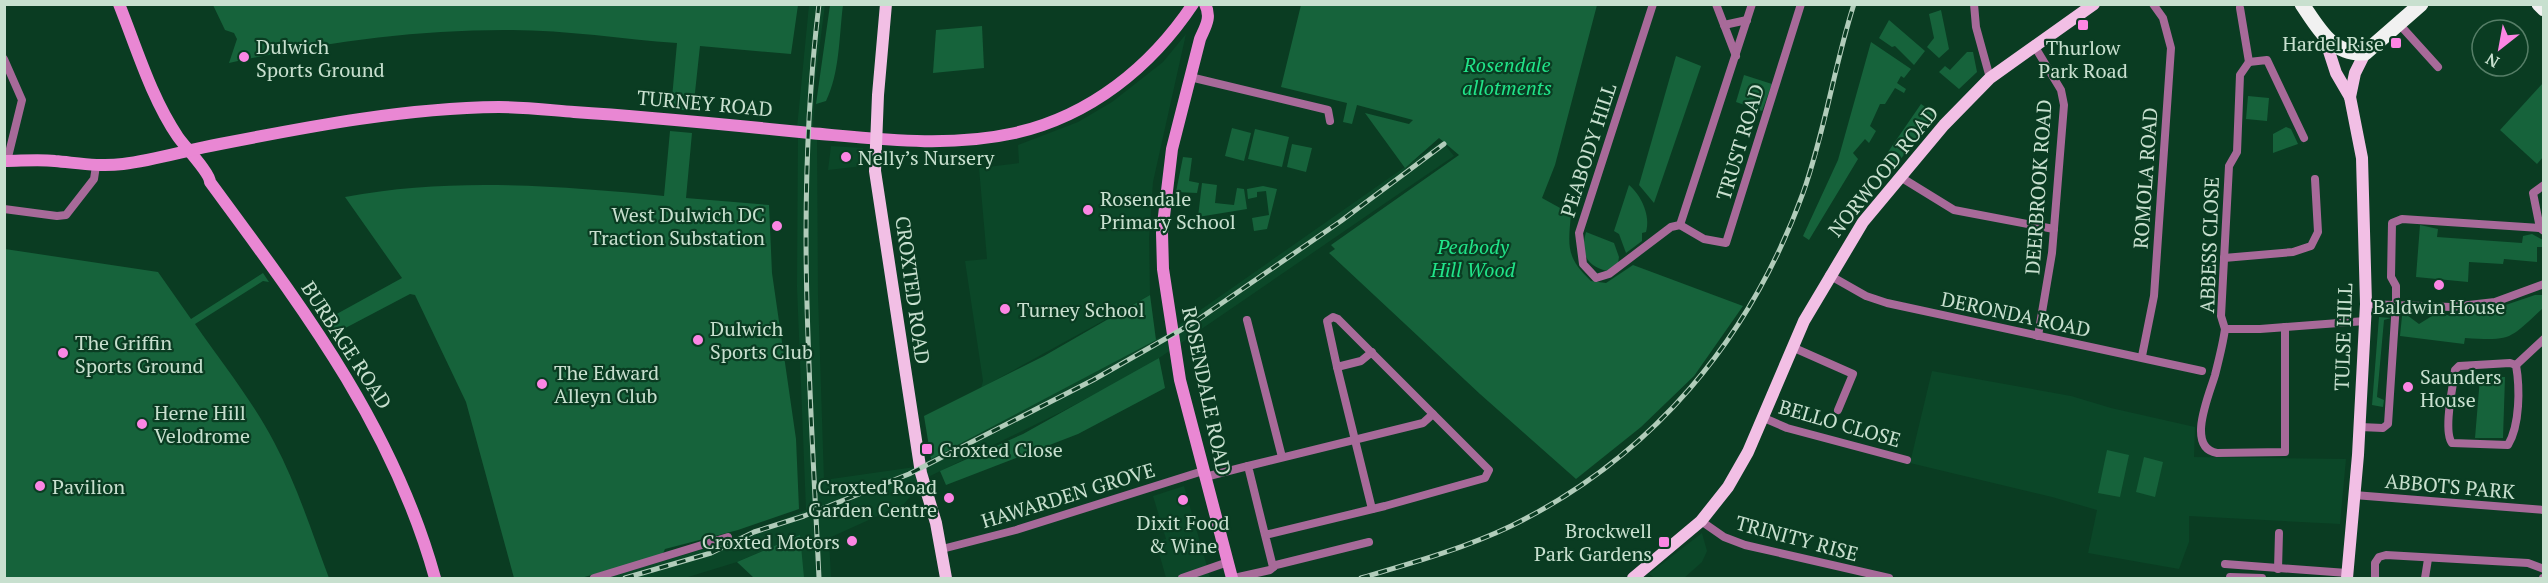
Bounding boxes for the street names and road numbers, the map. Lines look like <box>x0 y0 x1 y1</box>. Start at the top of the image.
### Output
street label: PEABODY HILL <box>1554 80 1622 220</box>
street label: TRUST ROAD <box>1710 81 1770 203</box>
street label: TURNEY ROAD <box>636 84 774 122</box>
street label: DEERBROOK ROAD <box>2018 98 2058 276</box>
street label: NORWOOD ROAD <box>1822 100 1944 242</box>
street label: ROMOLA ROAD <box>2127 106 2163 250</box>
street label: ABBESS CLOSE <box>2193 176 2225 314</box>
street label: CROXTED ROAD <box>889 214 937 366</box>
street label: BURBAGE ROAD <box>296 276 398 414</box>
street label: TULSE HILL <box>2328 283 2358 391</box>
street label: DERONDA ROAD <box>1939 285 2093 343</box>
street label: ROSENDALE ROAD <box>1176 304 1238 478</box>
street label: BELLO CLOSE <box>1776 393 1904 453</box>
street label: HAWARDEN GROVE <box>978 456 1158 534</box>
street label: ABBOTS PARK <box>2384 467 2516 505</box>
street label: TRINITY RISE <box>1733 509 1861 567</box>

